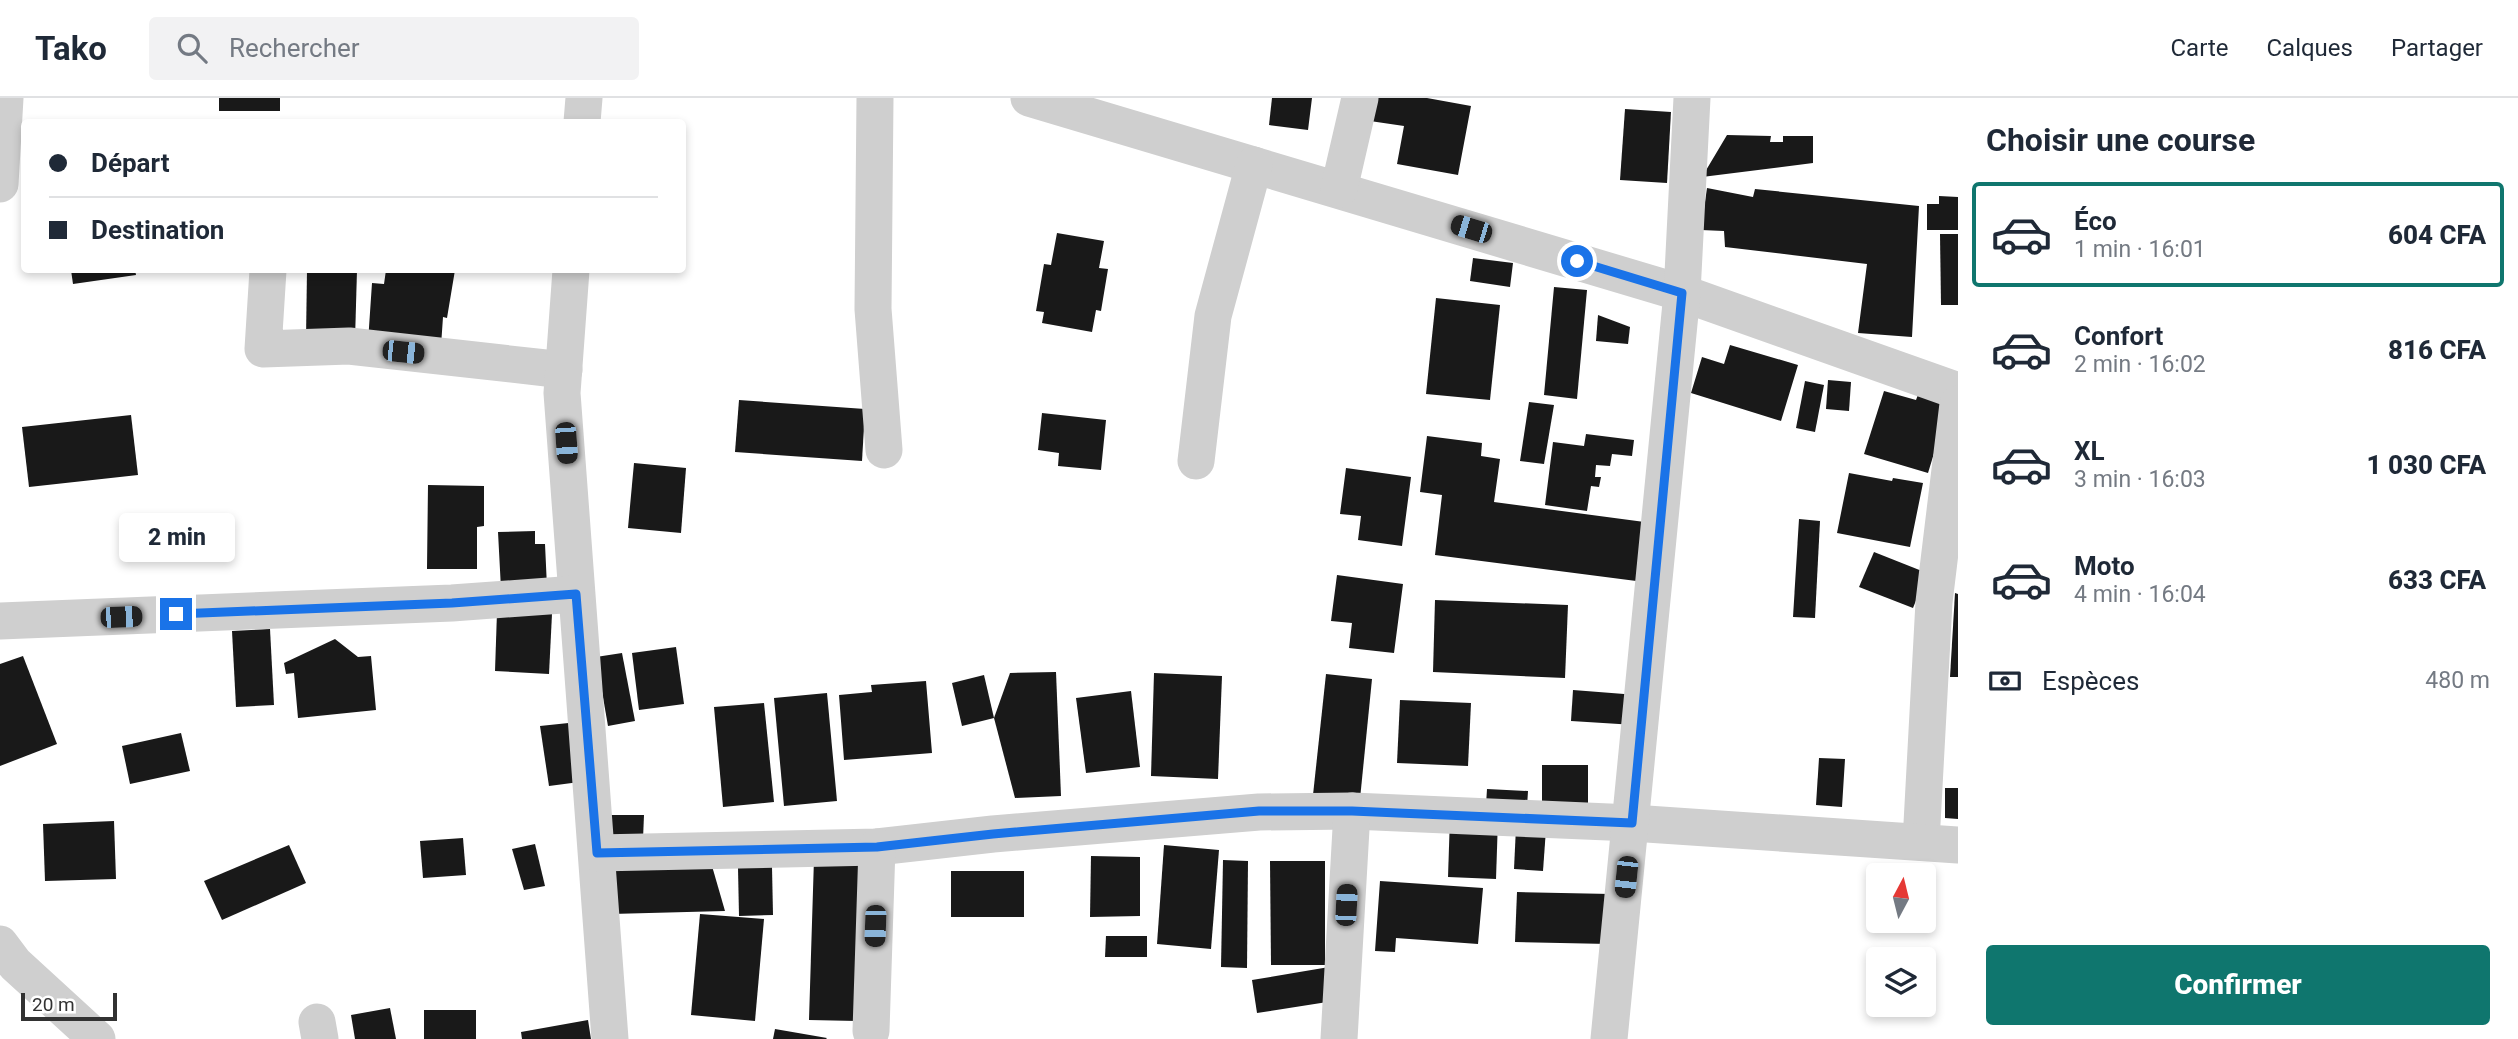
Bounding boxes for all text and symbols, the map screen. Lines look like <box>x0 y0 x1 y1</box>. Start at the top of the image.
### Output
search box <box>149 17 639 80</box>
text: Tako <box>35 29 107 68</box>
icon: search <box>173 29 211 67</box>
text: Rechercher <box>229 33 360 63</box>
text: Carte <box>2170 34 2228 62</box>
text: Calques <box>2266 34 2353 62</box>
text: Partager <box>2391 34 2483 62</box>
text: Choisir une course <box>1986 121 2255 159</box>
text: Départ <box>91 148 169 178</box>
icon: car <box>1990 203 2053 266</box>
text: Éco <box>2074 206 2117 236</box>
car <box>1448 213 1495 245</box>
text: Destination <box>91 215 224 245</box>
text: 604 CFA <box>2388 220 2486 250</box>
text: 1 min · 16:01 <box>2074 236 2206 263</box>
route start <box>1561 245 1593 277</box>
icon: car <box>1990 318 2053 381</box>
text: Confort <box>2074 321 2163 351</box>
text: 816 CFA <box>2388 335 2486 365</box>
car <box>382 339 425 365</box>
text: 2 min · 16:02 <box>2074 351 2206 378</box>
car <box>555 421 578 465</box>
icon: car <box>1990 433 2053 496</box>
text: XL <box>2074 436 2105 466</box>
text: 1 030 CFA <box>2367 450 2486 480</box>
text: 3 min · 16:03 <box>2074 466 2206 493</box>
callout: 2 min <box>118 512 234 561</box>
text: 2 min <box>148 524 206 551</box>
icon: car <box>1990 548 2053 611</box>
text: Moto <box>2074 551 2135 581</box>
text: 633 CFA <box>2388 565 2486 595</box>
text: 4 min · 16:04 <box>2074 581 2206 608</box>
route end <box>160 598 192 630</box>
car <box>100 606 143 628</box>
icon: cash <box>1986 662 2024 700</box>
text: Espèces <box>2042 666 2139 696</box>
text: 480 m <box>2425 667 2490 694</box>
car <box>1614 855 1639 899</box>
north arrow <box>1866 863 1936 933</box>
map controls <box>1866 863 1936 1017</box>
car <box>1335 883 1358 927</box>
car <box>864 905 887 947</box>
button: Confirmer <box>1986 945 2490 1025</box>
button: layers <box>1866 947 1936 1017</box>
scale bar <box>21 990 117 1022</box>
text: 20 m <box>32 993 75 1016</box>

